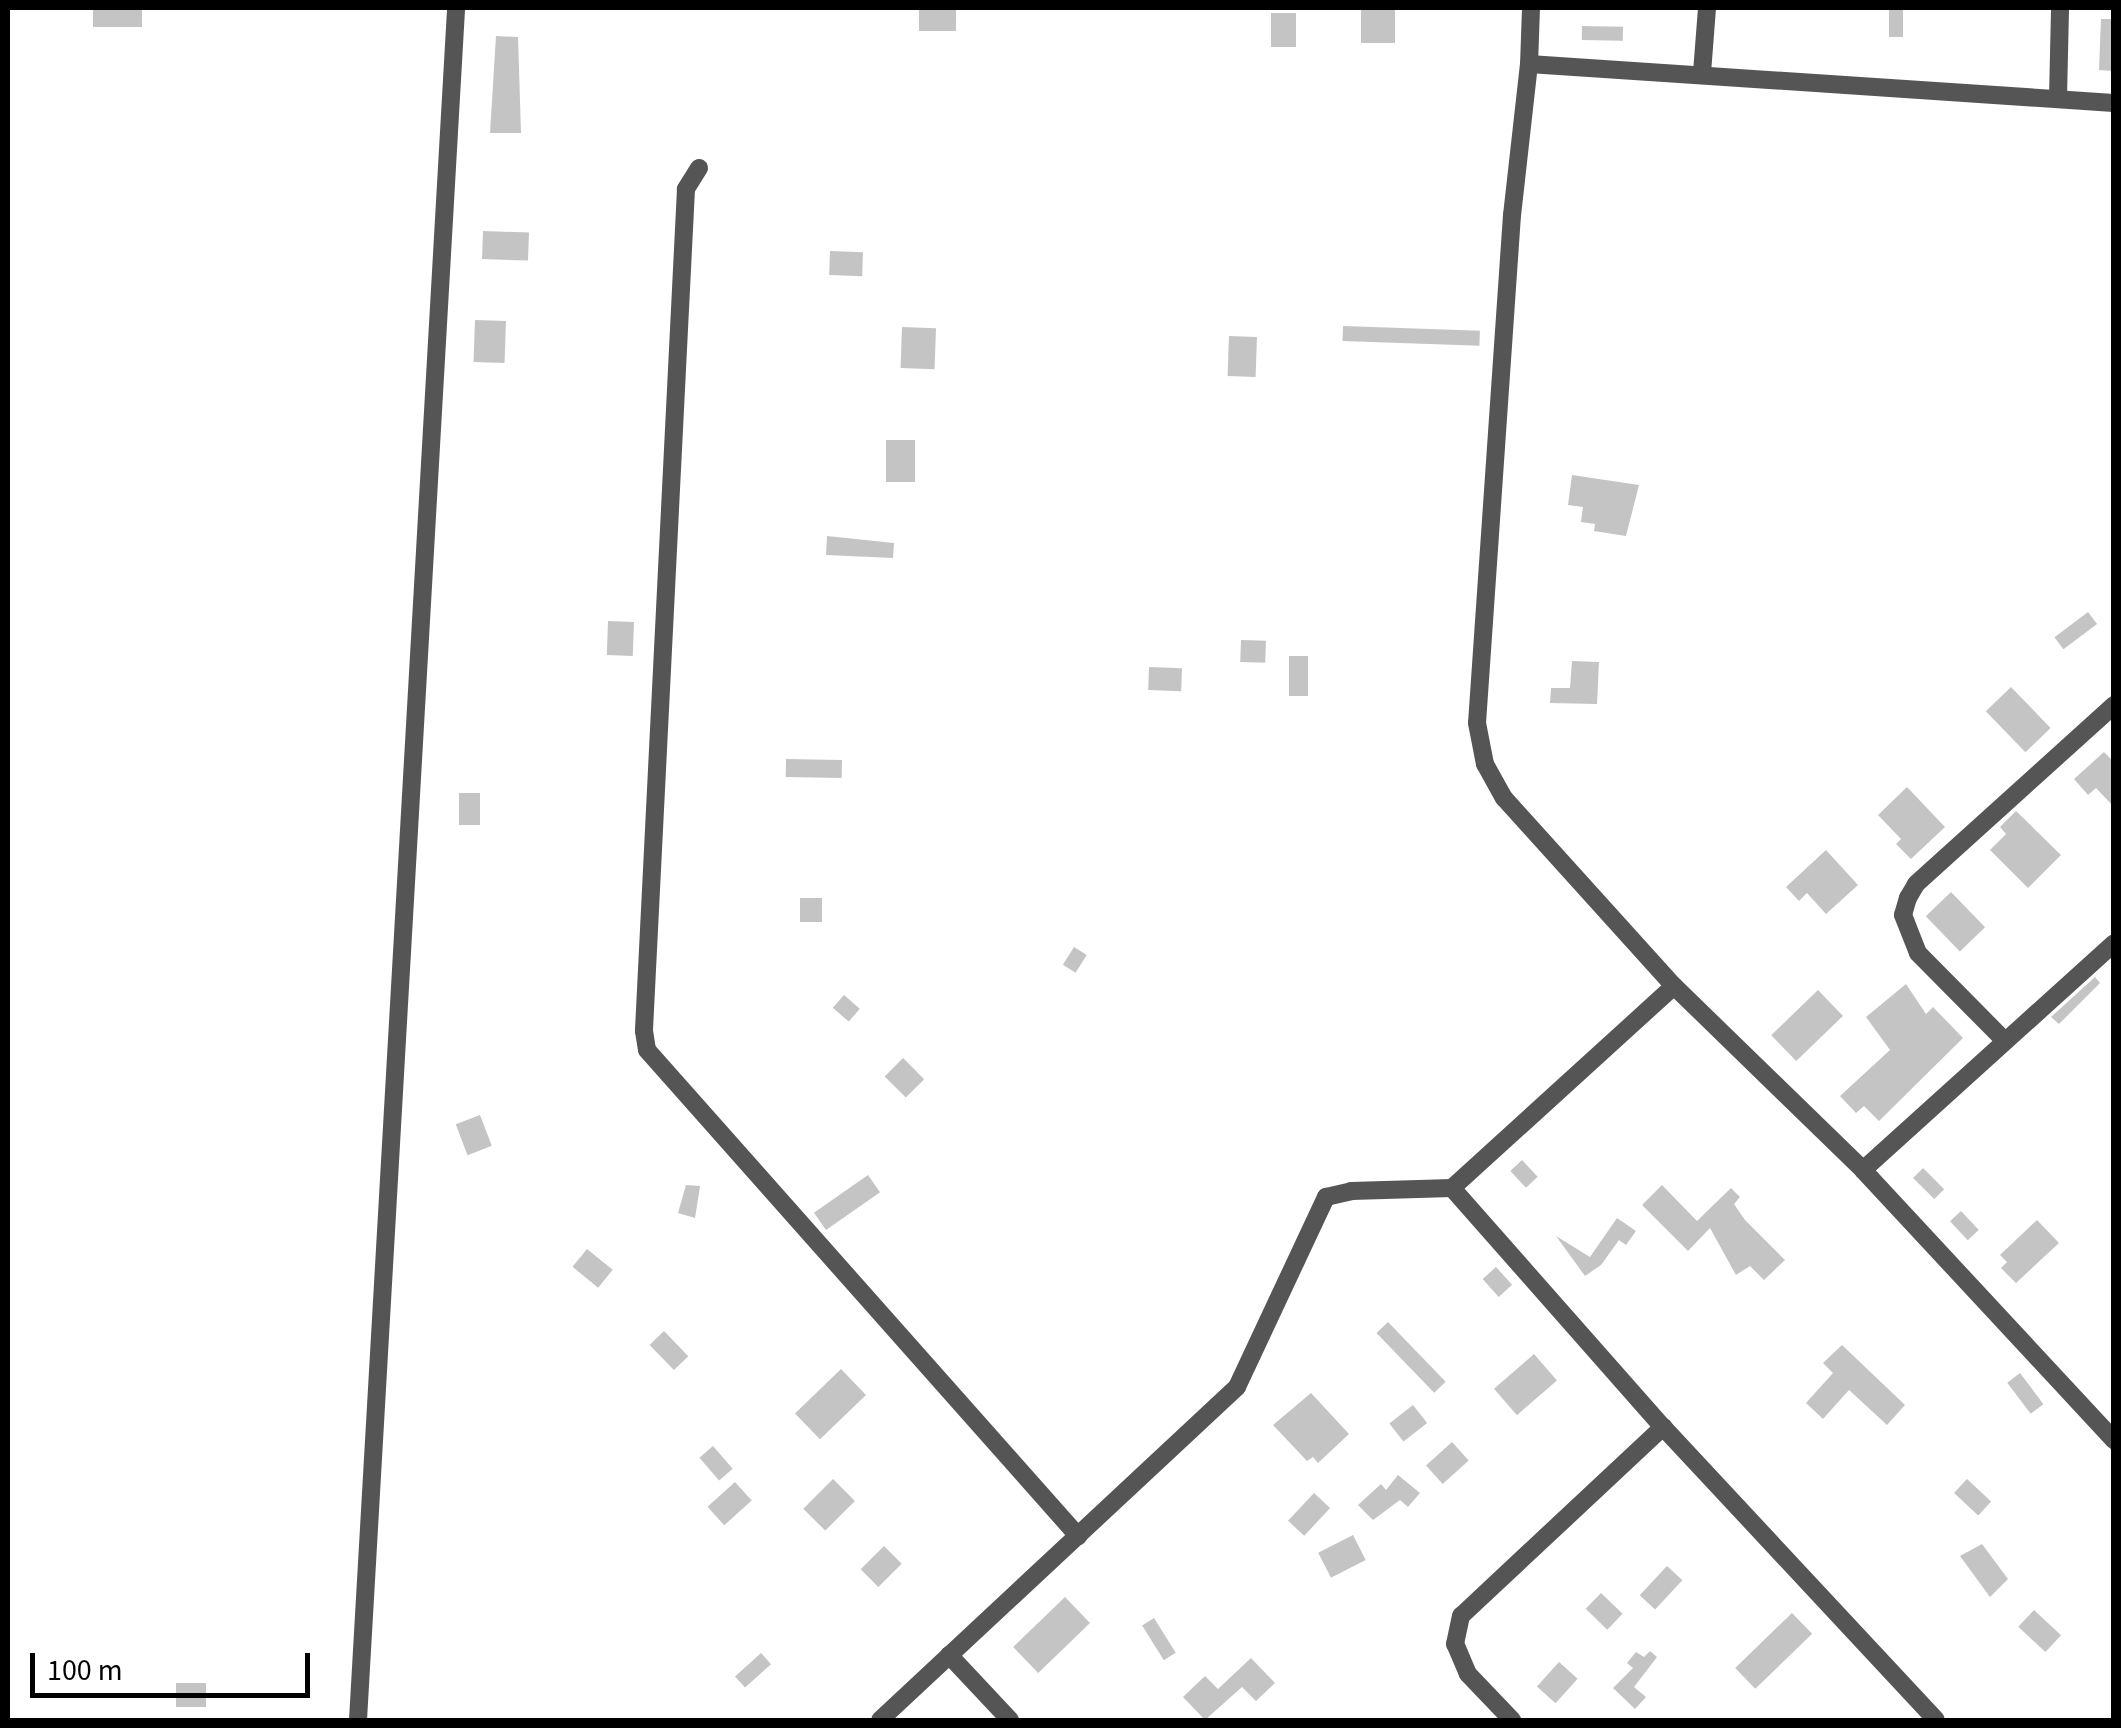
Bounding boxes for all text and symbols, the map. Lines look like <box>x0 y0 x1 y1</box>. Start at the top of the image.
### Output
scale bar <box>35 1633 315 1695</box>
text: 100 m <box>47 1649 123 1692</box>

